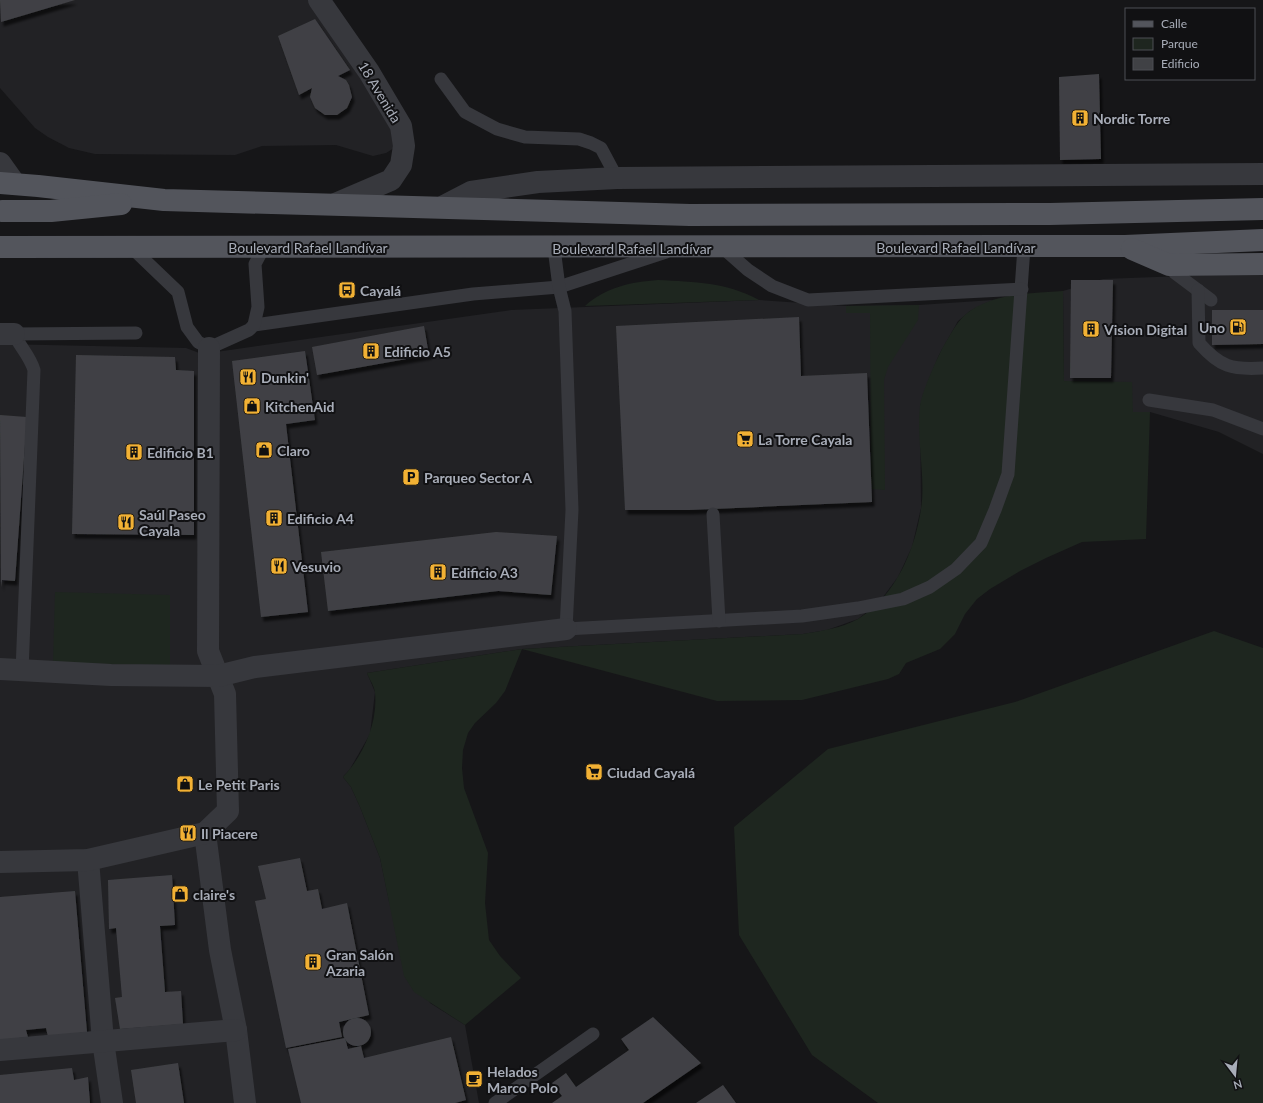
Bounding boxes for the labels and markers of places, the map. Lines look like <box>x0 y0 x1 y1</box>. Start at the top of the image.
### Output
building icon: Nordic Torre <box>1070 108 1090 128</box>
place label: Nordic Torre <box>1093 110 1171 127</box>
bus stop icon: Cayalá <box>337 280 357 300</box>
place label: Cayalá <box>360 282 401 299</box>
fuel station icon: Uno <box>1228 317 1248 337</box>
building icon: Vision Digital <box>1081 319 1101 339</box>
place label: Uno <box>1199 319 1225 336</box>
place label: Vision Digital <box>1103 321 1187 338</box>
building icon: Edificio A5 <box>361 341 381 361</box>
place label: Edificio A5 <box>384 343 451 360</box>
restaurant icon: Dunkin' <box>238 367 258 387</box>
place label: Dunkin' <box>261 369 309 386</box>
shop icon: KitchenAid <box>242 396 262 416</box>
place label: KitchenAid <box>265 398 335 415</box>
supermarket icon: La Torre Cayala <box>735 429 755 449</box>
place label: La Torre Cayala <box>758 431 852 448</box>
shop icon: Claro <box>254 440 274 460</box>
building icon: Edificio B1 <box>124 442 144 462</box>
place label: Claro <box>277 442 310 459</box>
place label: Edificio B1 <box>147 444 214 461</box>
parking icon: Parqueo Sector A <box>401 467 421 487</box>
place label: Parqueo Sector A <box>424 469 532 486</box>
place label: Saúl Paseo Cayala <box>139 506 206 539</box>
building icon: Edificio A4 <box>264 508 284 528</box>
place label: Edificio A4 <box>287 510 354 527</box>
restaurant icon: Saúl Paseo Cayala <box>116 512 136 532</box>
restaurant icon: Vesuvio <box>269 556 289 576</box>
place label: Vesuvio <box>291 558 341 575</box>
building icon: Edificio A3 <box>428 562 448 582</box>
place label: Edificio A3 <box>451 564 518 581</box>
supermarket icon: Ciudad Cayalá <box>584 762 604 782</box>
place label: Ciudad Cayalá <box>607 764 695 781</box>
shop icon: Le Petit Paris <box>175 774 195 794</box>
place label: Le Petit Paris <box>198 776 280 793</box>
restaurant icon: Il Piacere <box>178 823 198 843</box>
place label: Il Piacere <box>201 825 258 842</box>
shop icon: claire's <box>170 884 190 904</box>
place label: claire's <box>193 886 235 903</box>
place label: Gran Salón Azaria <box>325 946 394 979</box>
building icon: Gran Salón Azaria <box>303 952 323 972</box>
place label: Helados Marco Polo <box>487 1063 558 1096</box>
cafe icon: Helados Marco Polo <box>464 1069 484 1089</box>

